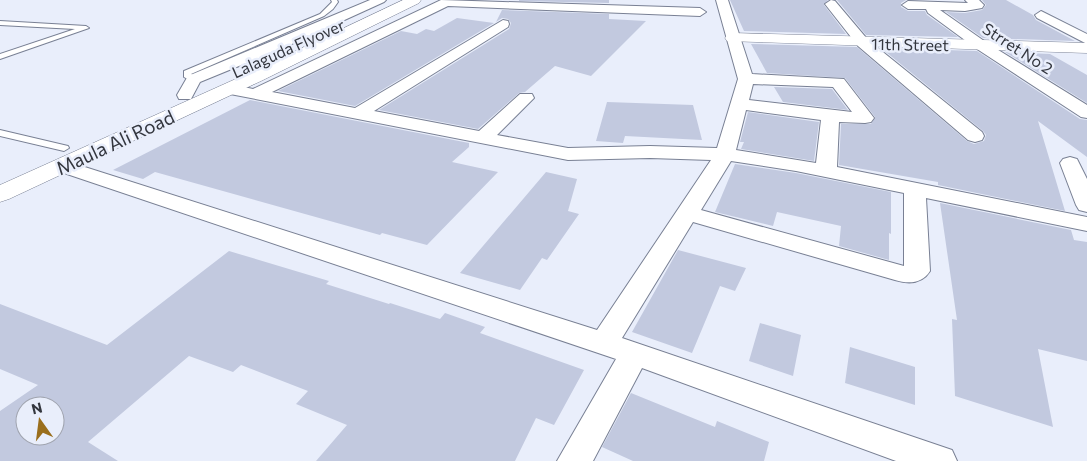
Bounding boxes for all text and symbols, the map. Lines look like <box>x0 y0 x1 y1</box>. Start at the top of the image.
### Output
street label: Lalaguda Flyover <box>229 14 348 81</box>
street label: Strret No 2 <box>979 18 1057 78</box>
street label: 11th Street <box>871 34 949 54</box>
street label: Maula Ali Road <box>52 105 178 179</box>
north arrow <box>15 396 65 446</box>
text: N <box>30 398 44 417</box>

